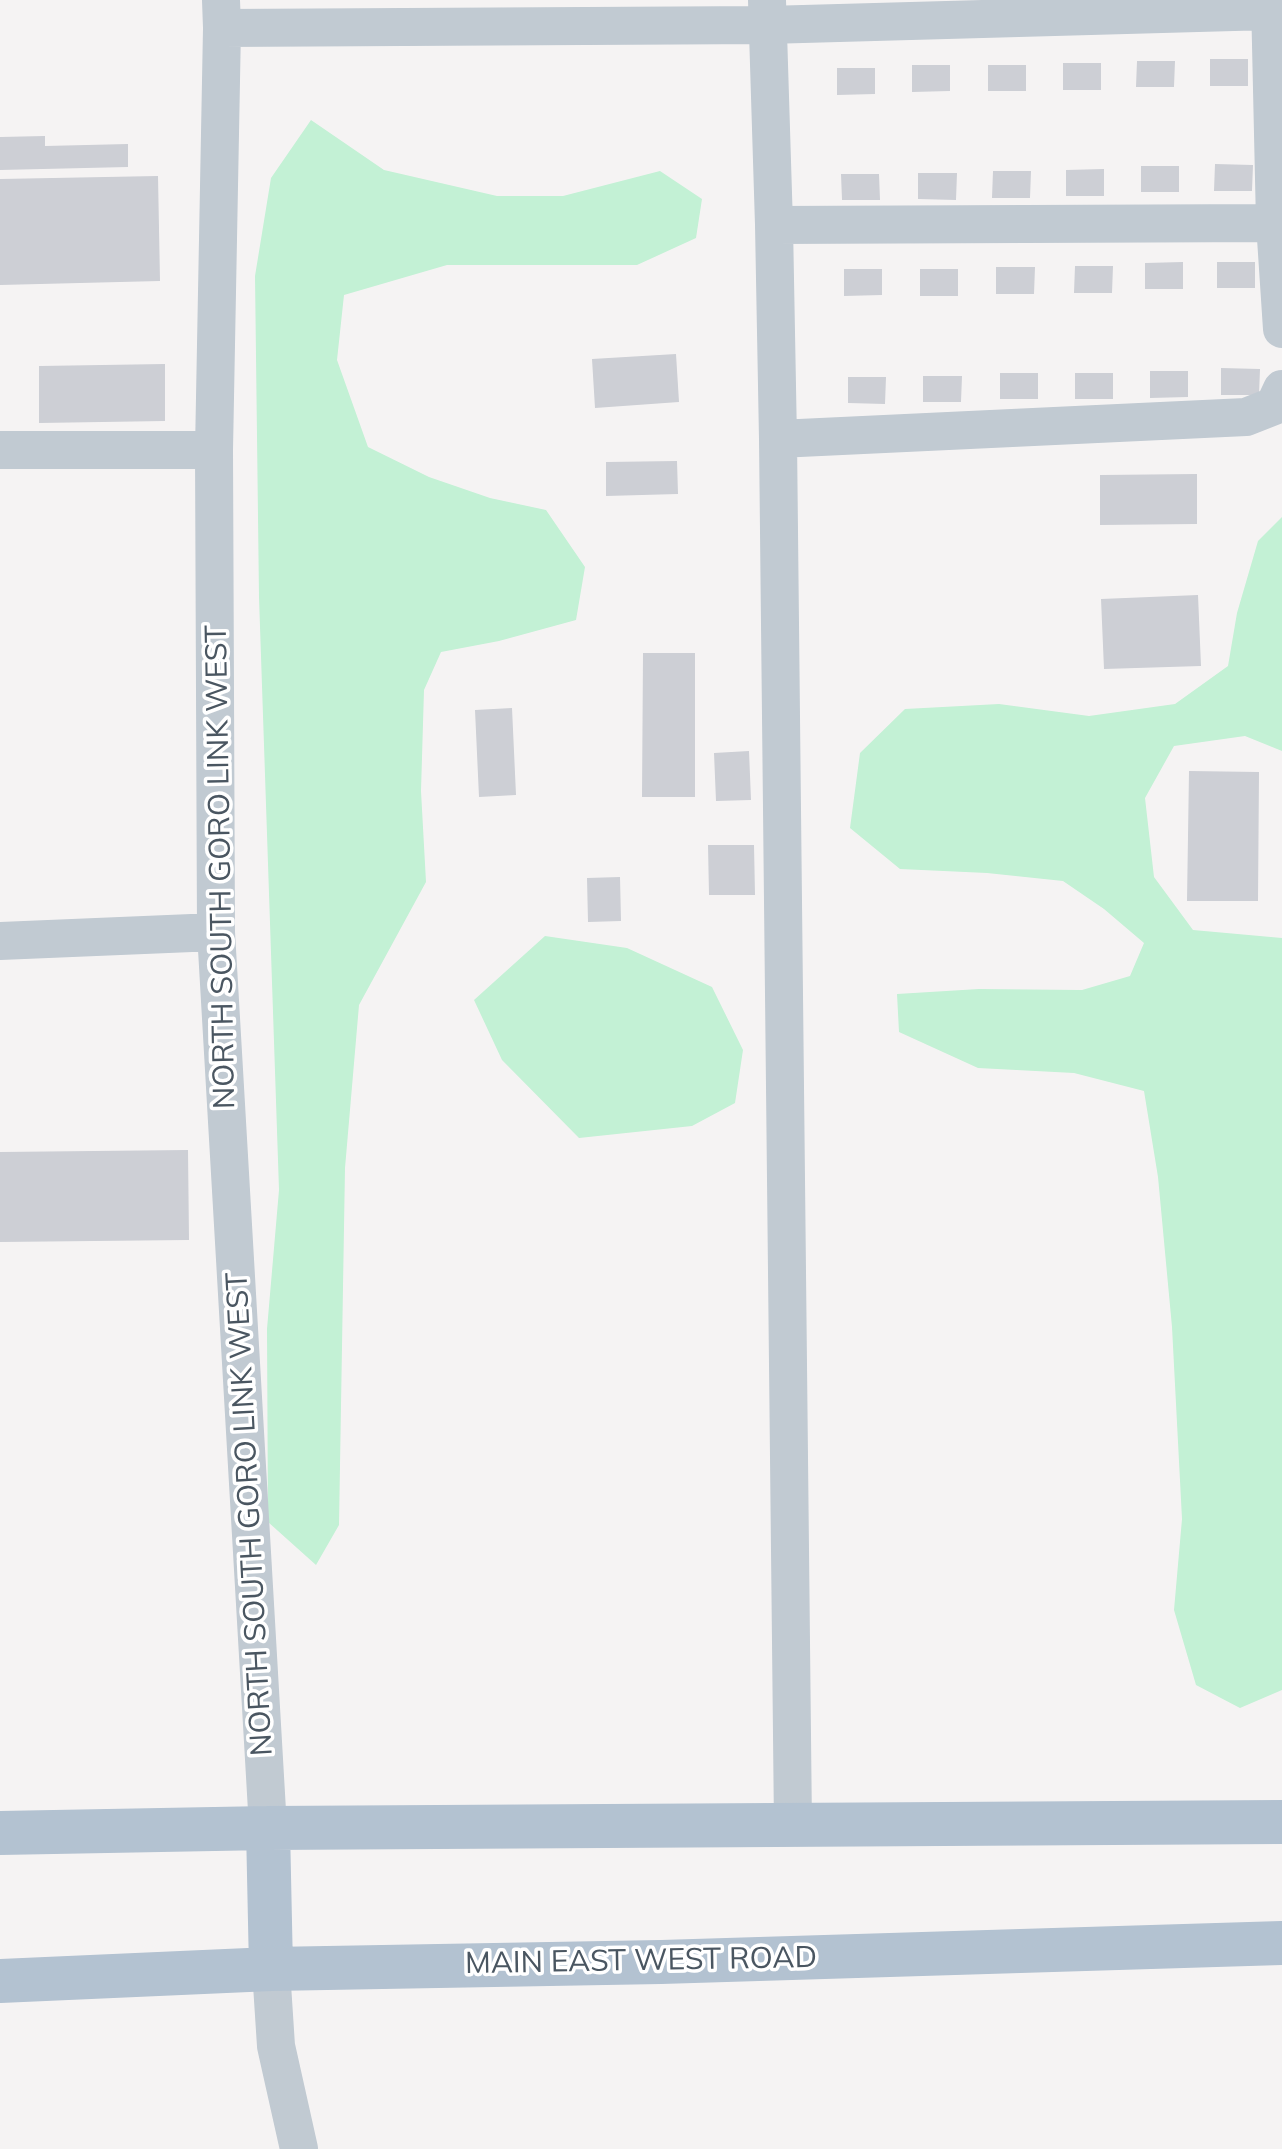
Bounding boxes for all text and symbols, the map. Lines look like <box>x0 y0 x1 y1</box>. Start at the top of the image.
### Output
street label: NORTH SOUTH GORO LINK WEST <box>199 624 243 1110</box>
street label: NORTH SOUTH GORO LINK WEST <box>219 1271 281 1757</box>
street label: MAIN EAST WEST ROAD <box>465 1940 817 1982</box>

